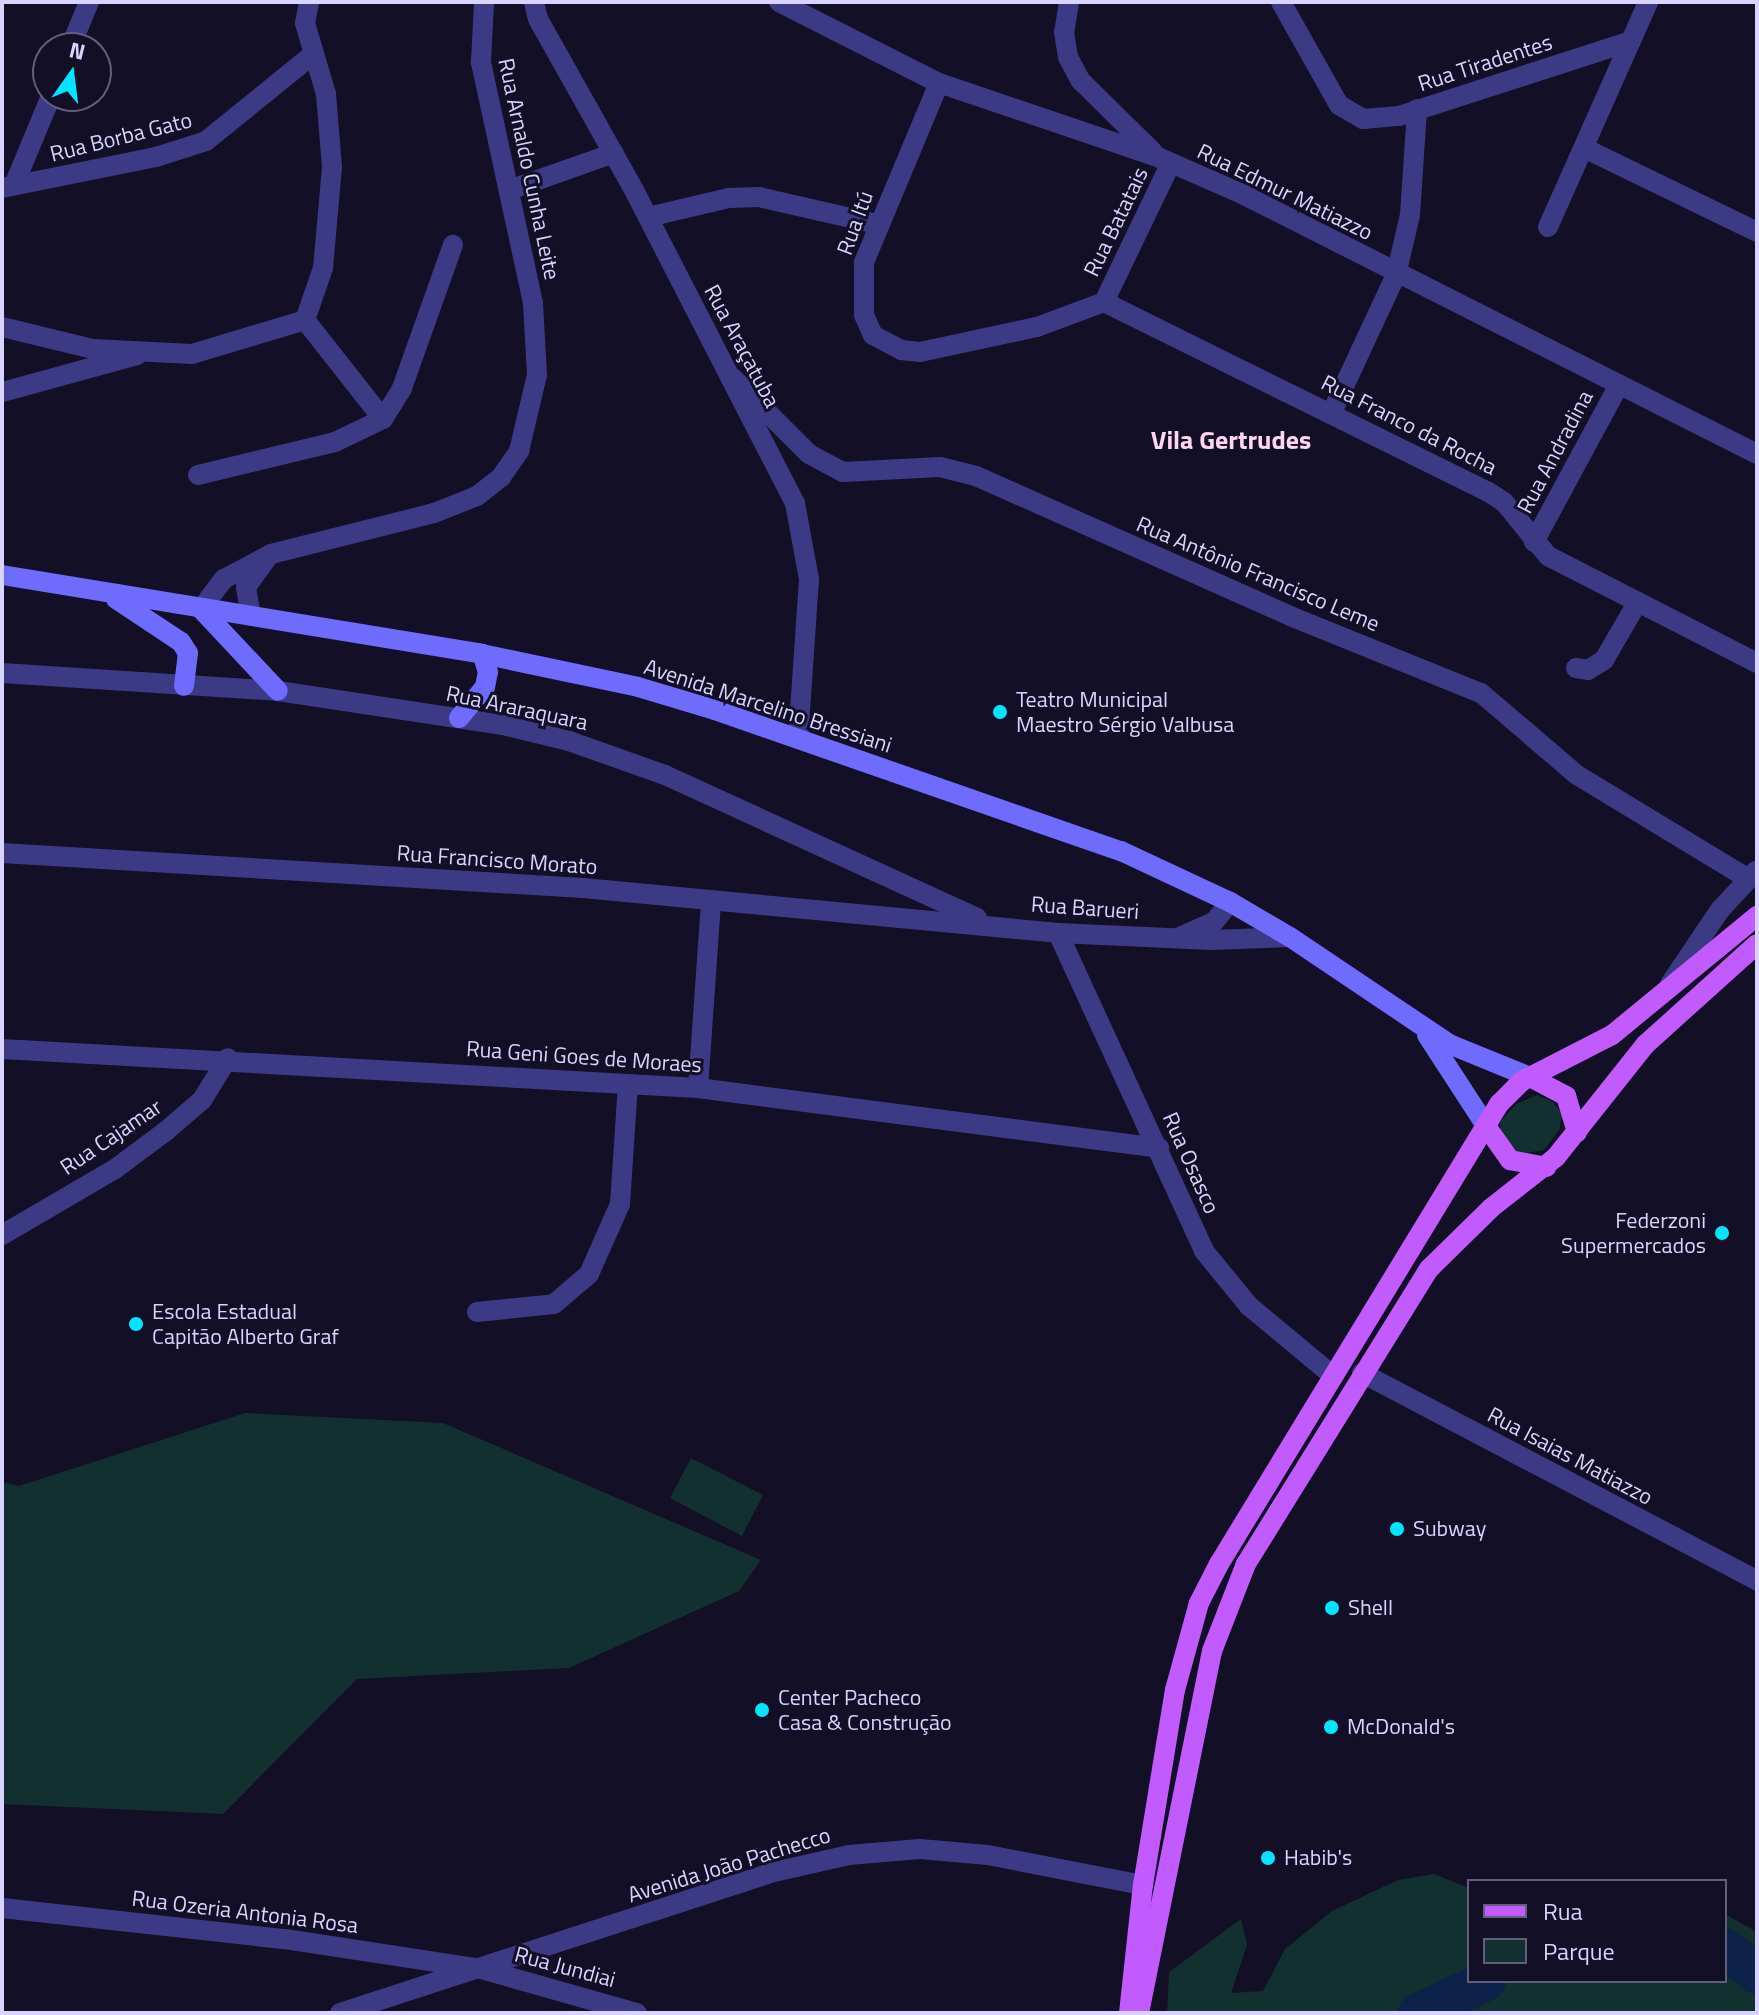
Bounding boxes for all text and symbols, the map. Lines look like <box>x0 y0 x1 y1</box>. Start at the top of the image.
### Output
street label: Rua Tiradentes <box>1415 29 1555 97</box>
north arrow <box>32 32 112 112</box>
text: N <box>66 32 89 69</box>
street label: Rua Arnaldo Cunha Leite <box>493 56 565 282</box>
street label: Rua Borba Gato <box>47 107 195 167</box>
street label: Rua Edmur Matiazzo <box>1193 138 1377 246</box>
street label: Rua Batatais <box>1078 163 1154 281</box>
street label: Rua Itú <box>831 188 879 258</box>
street label: Rua Araçatuba <box>699 280 785 412</box>
street label: Rua Franco da Rocha <box>1317 369 1501 481</box>
street label: Rua Andradina <box>1512 386 1598 518</box>
district label: Vila Gertrudes <box>1151 424 1311 456</box>
street label: Rua Antônio Francisco Leme <box>1133 511 1383 637</box>
street label: Avenida Marcelino Bressiani <box>641 653 895 759</box>
street label: Rua Araraquara <box>444 680 590 736</box>
place label: Teatro Municipal Maestro Sérgio Valbusa <box>1016 686 1234 738</box>
marker: Teatro Municipal Maestro Sérgio Valbusa <box>991 703 1009 721</box>
street label: Rua Francisco Morato <box>396 840 598 880</box>
street label: Rua Barueri <box>1030 891 1140 925</box>
street label: Rua Geni Goes de Moraes <box>465 1036 703 1078</box>
street label: Rua Cajamar <box>55 1093 167 1181</box>
street label: Rua Osasco <box>1157 1108 1225 1218</box>
place label: Federzoni Supermercados <box>1561 1207 1706 1258</box>
marker: Federzoni Supermercados <box>1713 1224 1731 1242</box>
place label: Escola Estadual Capitão Alberto Graf <box>152 1298 339 1350</box>
marker: Escola Estadual Capitão Alberto Graf <box>127 1315 145 1333</box>
street label: Rua Isaias Matiazzo <box>1483 1401 1657 1511</box>
place label: Subway <box>1413 1516 1486 1542</box>
marker: Subway <box>1388 1520 1406 1538</box>
place label: Shell <box>1348 1595 1393 1621</box>
marker: Shell <box>1323 1599 1341 1617</box>
place label: Center Pacheco Casa & Construção <box>778 1684 952 1736</box>
marker: Center Pacheco Casa & Construção <box>753 1701 771 1719</box>
place label: McDonald's <box>1347 1714 1455 1740</box>
marker: McDonald's <box>1322 1718 1340 1736</box>
street label: Avenida João Pachecco <box>624 1822 834 1908</box>
place label: Habib's <box>1284 1845 1352 1871</box>
marker: Habib's <box>1259 1849 1277 1867</box>
legend <box>1467 1879 1727 1983</box>
street label: Rua Ozeria Antonia Rosa <box>130 1885 360 1939</box>
text: Rua <box>1543 1893 1582 1929</box>
text: Parque <box>1543 1933 1615 1969</box>
street label: Rua Jundiai <box>512 1941 618 1993</box>

